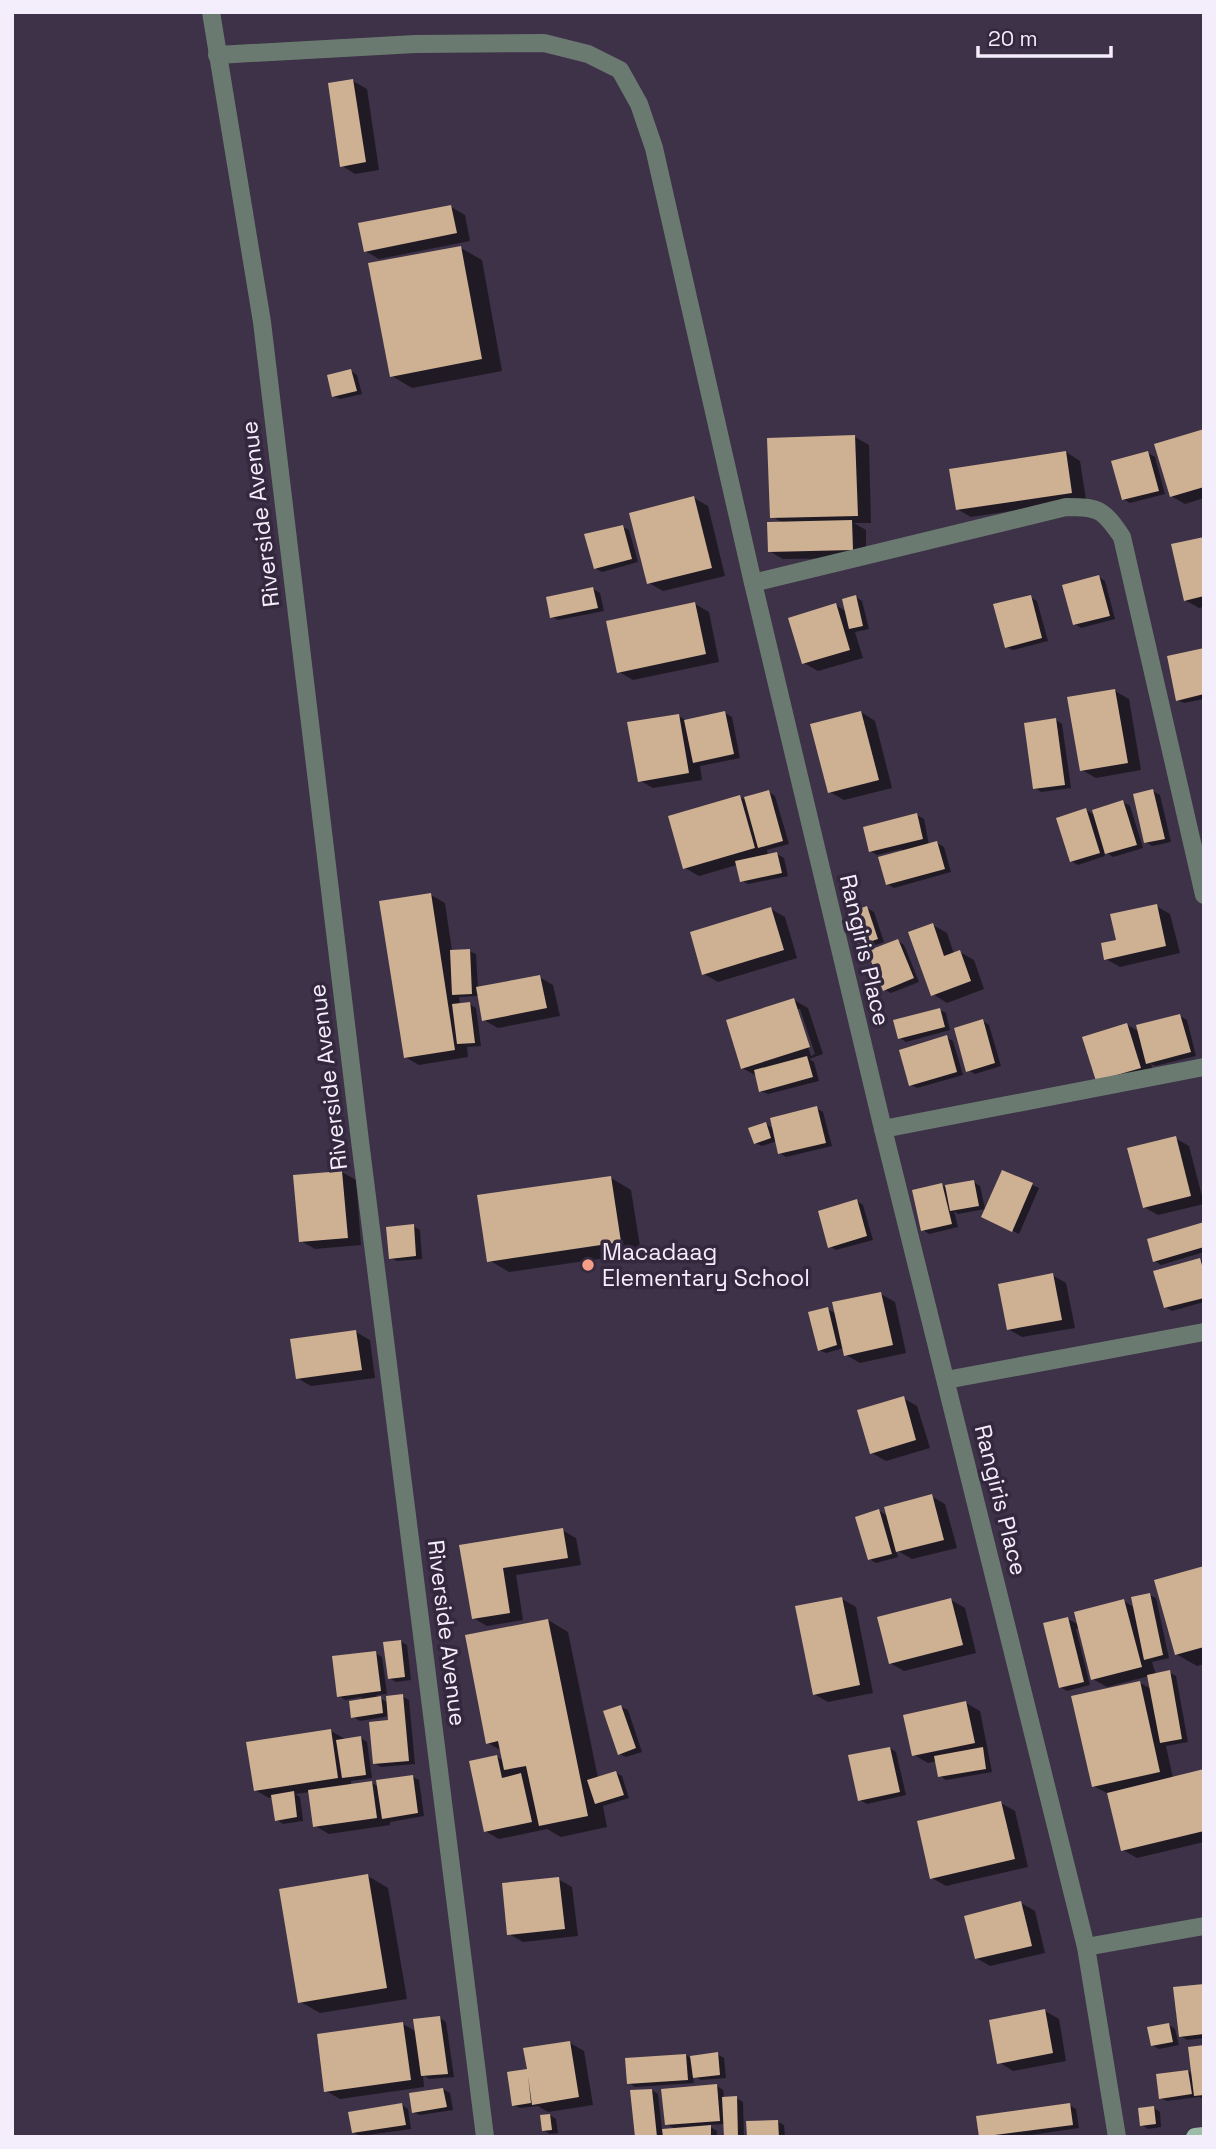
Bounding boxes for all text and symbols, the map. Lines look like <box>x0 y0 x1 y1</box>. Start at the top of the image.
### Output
scale bar <box>978 14 1111 58</box>
text: 20 m <box>988 25 1038 52</box>
street label: Riverside Avenue <box>234 419 286 609</box>
street label: Rangiris Place <box>833 871 897 1029</box>
street label: Riverside Avenue <box>302 982 354 1172</box>
place label: Macadaag Elementary School <box>602 1237 810 1293</box>
marker: Macadaag Elementary School <box>580 1257 596 1273</box>
street label: Rangiris Place <box>968 1421 1034 1579</box>
street label: Riverside Avenue <box>421 1538 473 1728</box>

